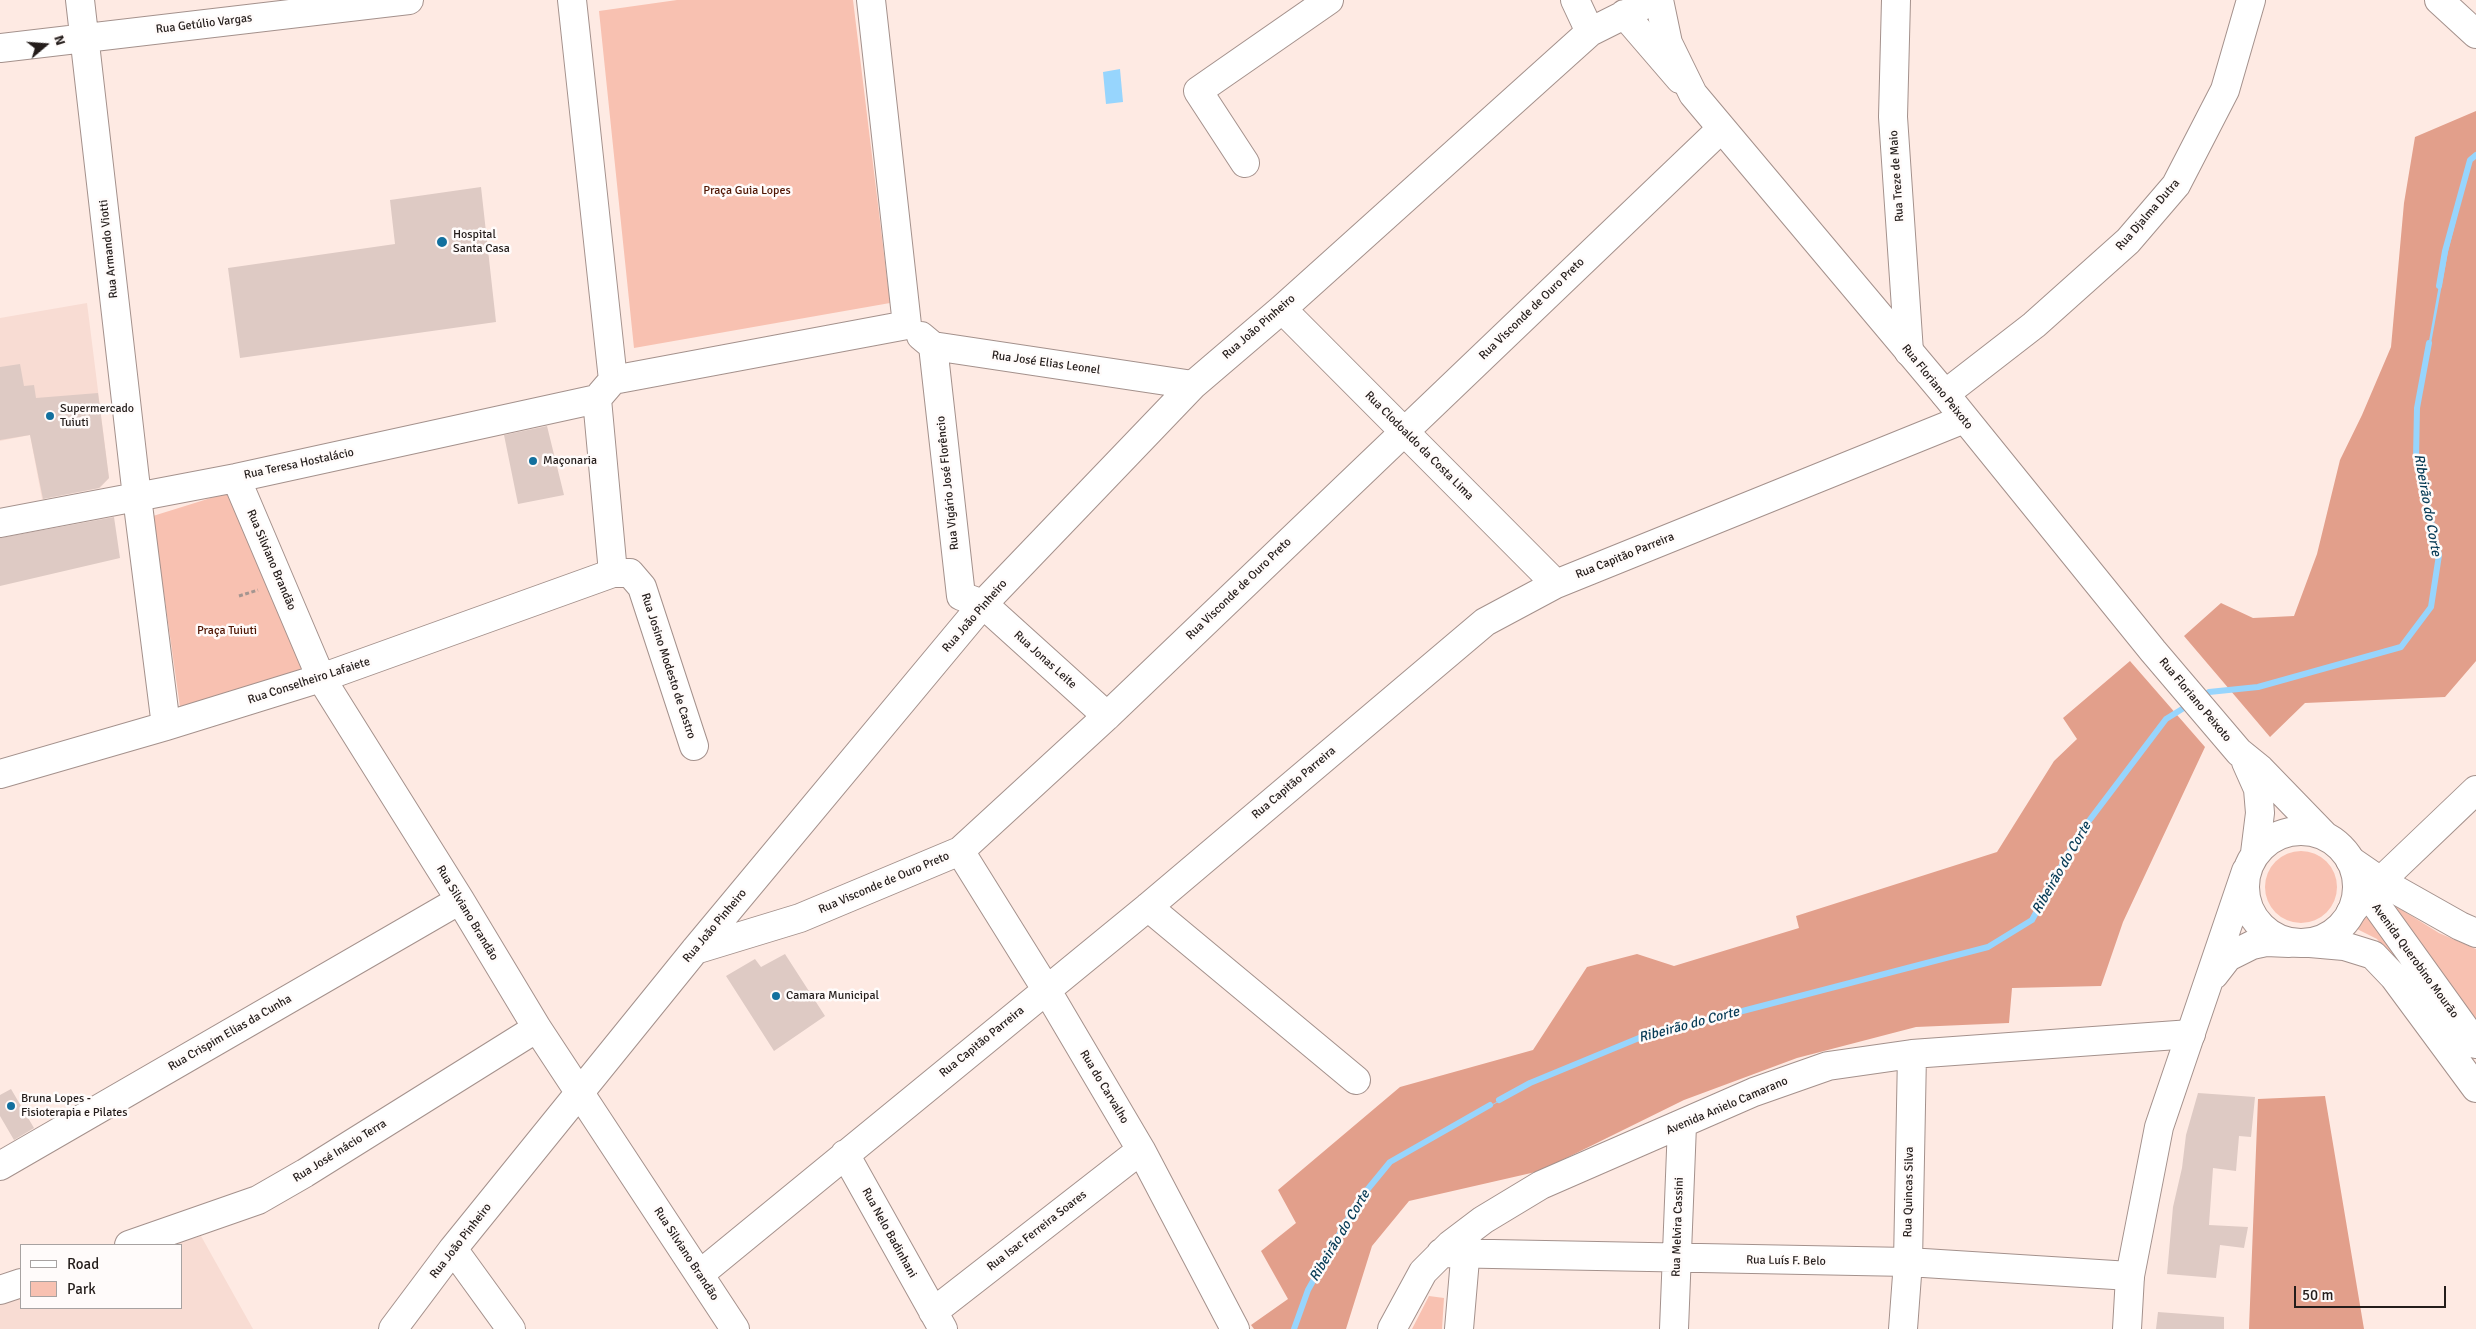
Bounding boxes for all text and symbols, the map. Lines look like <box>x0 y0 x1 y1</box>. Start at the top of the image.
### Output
street label: Rua Getúlio Vargas <box>155 11 253 37</box>
north arrow <box>20 20 70 70</box>
text: N <box>50 33 69 47</box>
street label: Rua Treze de Maio <box>1887 130 1907 222</box>
street label: Rua Djalma Dutra <box>2113 176 2183 254</box>
park label: Praça Guia Lopes <box>703 184 791 198</box>
street label: Rua Armando Viotti <box>97 199 121 299</box>
place label: Hospital Santa Casa <box>453 228 510 256</box>
marker: Hospital Santa Casa <box>435 235 449 249</box>
street label: Rua Visconde de Ouro Preto <box>1476 255 1588 363</box>
street label: Rua João Pinheiro <box>1220 292 1298 362</box>
street label: Rua Floriano Peixoto <box>1898 342 1976 432</box>
street label: Rua José Elias Leonel <box>991 348 1101 378</box>
street label: Rua Clodoaldo da Costa Lima <box>1362 389 1476 503</box>
place label: Supermercado Tuiuti <box>60 402 134 430</box>
marker: Supermercado Tuiuti <box>44 410 56 422</box>
street label: Rua Vigário José Florêncio <box>934 415 962 551</box>
street label: Rua Teresa Hostalácio <box>243 445 355 483</box>
water label: Ribeirão do Corte <box>2410 453 2444 557</box>
place label: Maçonaria <box>543 454 597 468</box>
marker: Maçonaria <box>527 455 539 467</box>
street label: Rua Silviano Brandão <box>243 507 299 613</box>
street label: Rua Capitão Parreira <box>1574 530 1676 582</box>
street label: Rua Visconde de Ouro Preto <box>1183 535 1295 643</box>
street label: Rua João Pinheiro <box>940 577 1010 655</box>
street label: Rua Josino Modesto de Castro <box>638 591 698 741</box>
park label: Praça Tuiuti <box>197 624 257 638</box>
street label: Rua Jonas Leite <box>1011 628 1079 692</box>
street label: Rua Conselheiro Lafaiete <box>246 654 372 708</box>
street label: Rua Floriano Peixoto <box>2156 655 2234 745</box>
street label: Rua Capitão Parreira <box>1249 744 1339 822</box>
water label: Ribeirão do Corte <box>2029 819 2095 917</box>
street label: Rua Visconde de Ouro Preto <box>816 849 952 917</box>
street label: Rua Silviano Brandão <box>433 863 501 963</box>
street label: Rua João Pinheiro <box>680 886 750 966</box>
street label: Avenida Querobino Mourão <box>2369 901 2461 1021</box>
place label: Camara Municipal <box>786 989 879 1003</box>
marker: Camara Municipal <box>770 990 782 1002</box>
street label: Rua Crispim Elias da Cunha <box>166 992 294 1074</box>
street label: Rua Capitão Parreira <box>937 1003 1027 1081</box>
water label: Ribeirão do Corte <box>1637 1003 1741 1047</box>
street label: Rua do Carvalho <box>1076 1048 1132 1126</box>
street label: Avenida Anielo Camarano <box>1664 1074 1790 1138</box>
place label: Bruna Lopes - Fisioterapia e Pilates <box>21 1092 128 1120</box>
marker: Bruna Lopes - Fisioterapia e Pilates <box>5 1100 17 1112</box>
street label: Rua José Inácio Terra <box>291 1116 389 1186</box>
street label: Rua Quincas Silva <box>1901 1146 1917 1238</box>
street label: Rua Melvira Cassini <box>1669 1177 1687 1277</box>
street label: Rua Nelo Badinhani <box>858 1186 920 1280</box>
water label: Ribeirão do Corte <box>1306 1187 1374 1285</box>
street label: Rua Isac Ferreira Soares <box>984 1188 1090 1274</box>
street label: Rua João Pinheiro <box>427 1200 495 1282</box>
street label: Rua Silviano Brandão <box>650 1205 722 1303</box>
legend <box>20 1244 182 1309</box>
street label: Rua Luís F. Belo <box>1746 1253 1826 1269</box>
text: Road <box>67 1255 99 1273</box>
scale bar <box>2296 1276 2448 1308</box>
text: Park <box>67 1280 96 1298</box>
text: 50 m <box>2302 1286 2333 1304</box>

